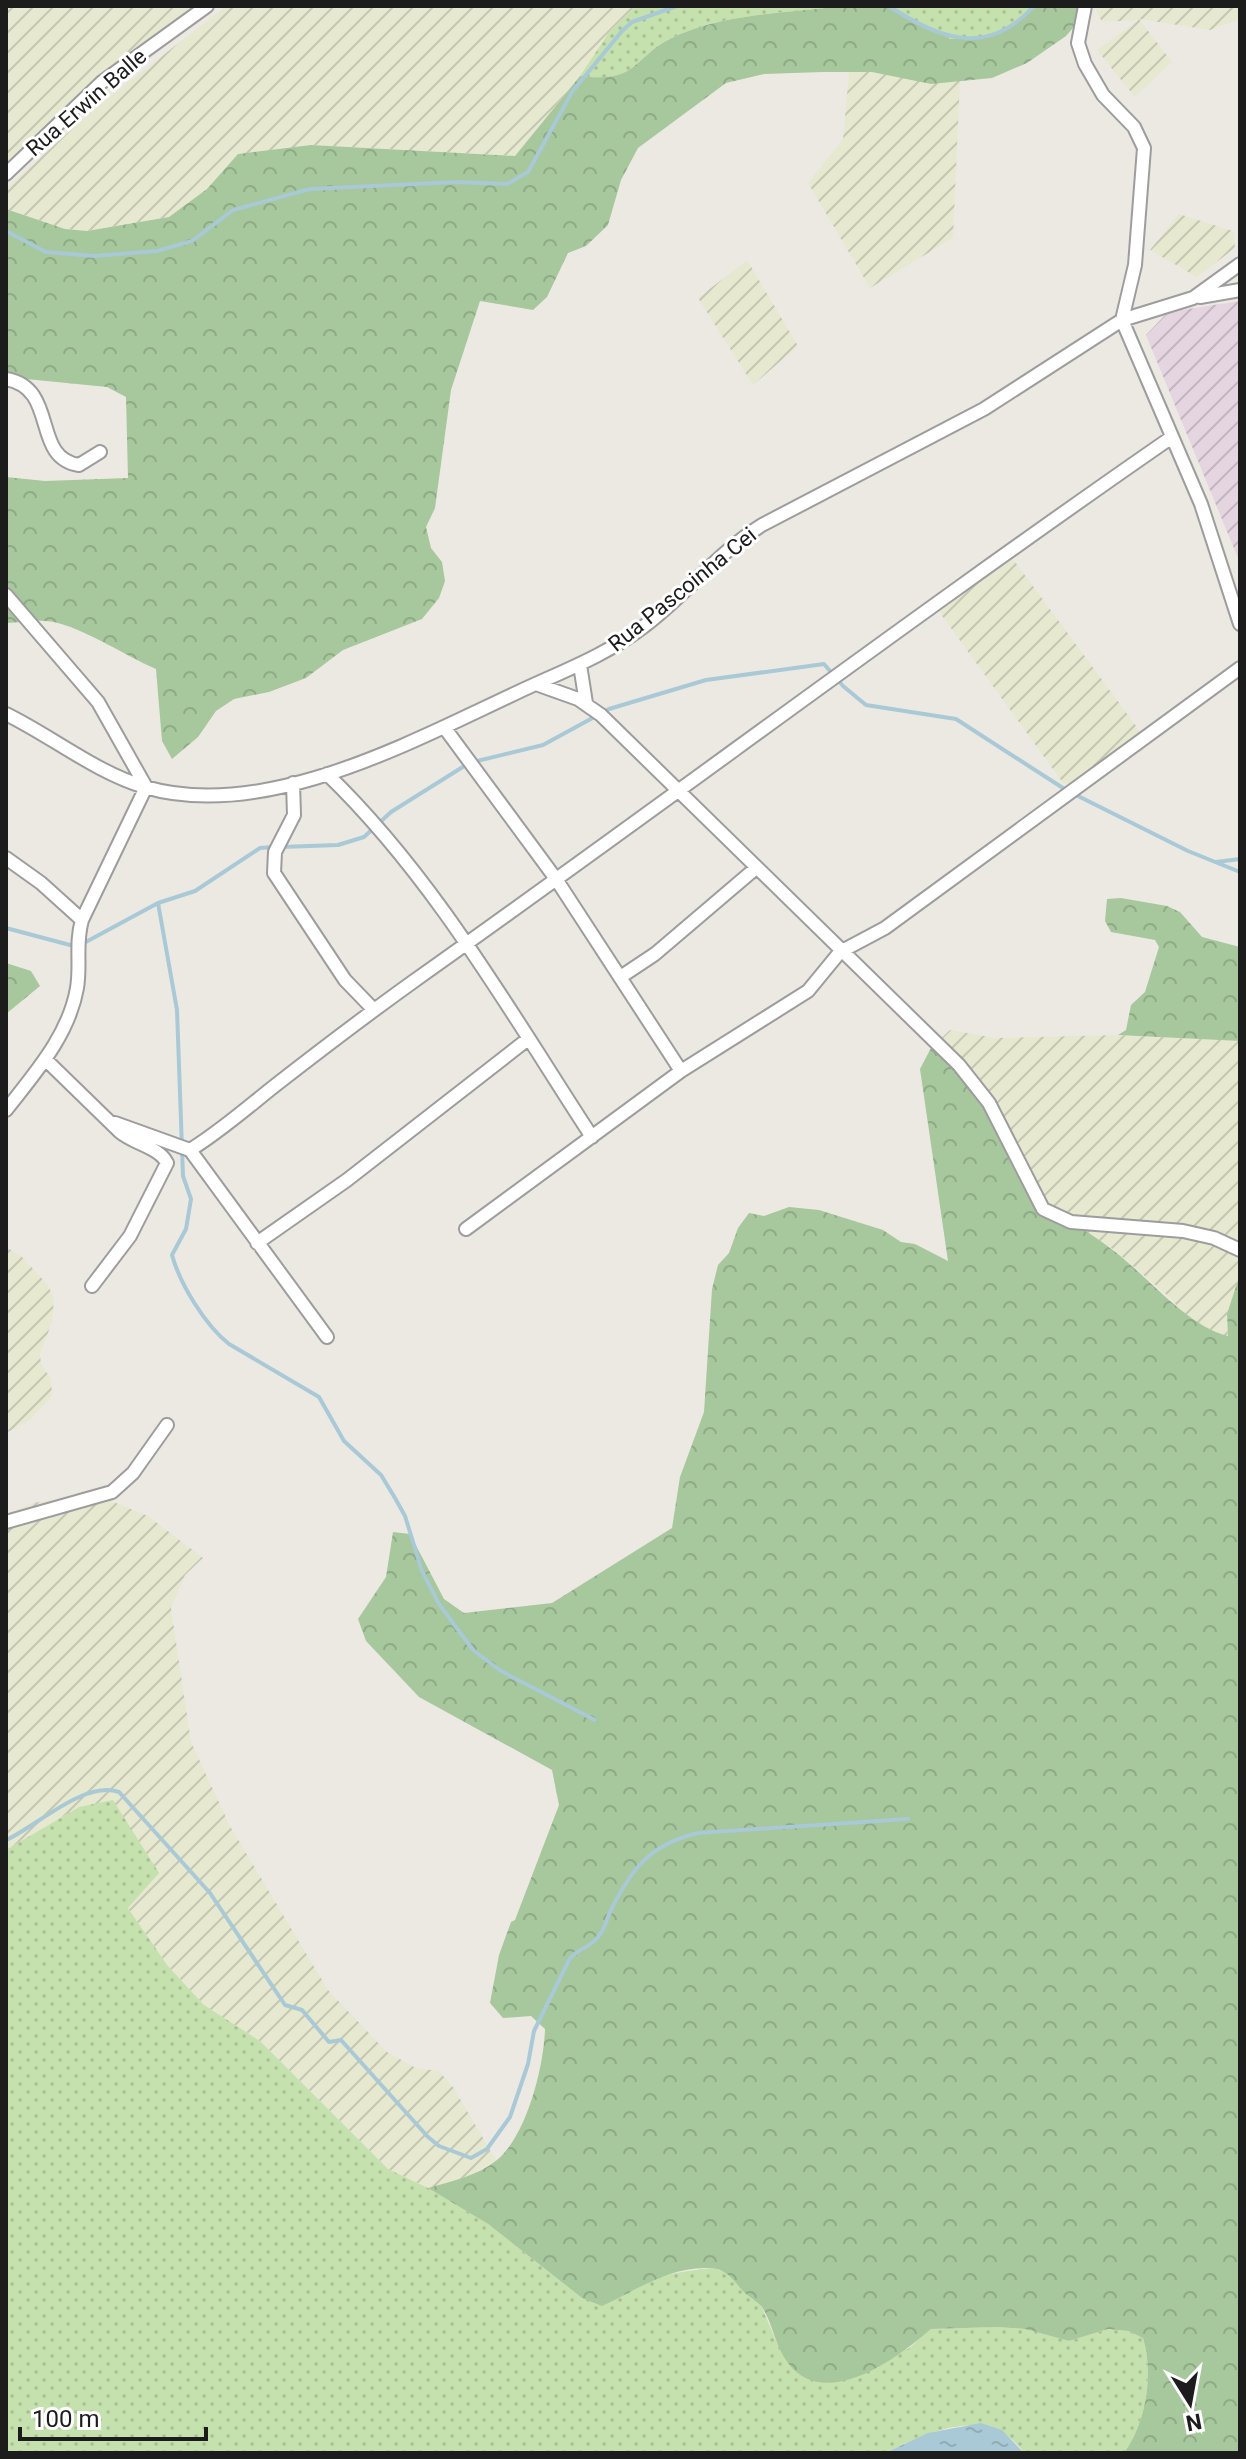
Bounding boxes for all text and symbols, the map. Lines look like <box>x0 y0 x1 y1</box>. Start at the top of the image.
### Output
street label: Rua Erwin Balle <box>21 43 151 161</box>
street label: Rua Pascoinha Cei <box>603 522 761 657</box>
north arrow <box>1150 2363 1230 2443</box>
scale bar <box>20 2391 206 2441</box>
text: 100 m <box>32 2405 99 2433</box>
text: N <box>1184 2408 1204 2436</box>

